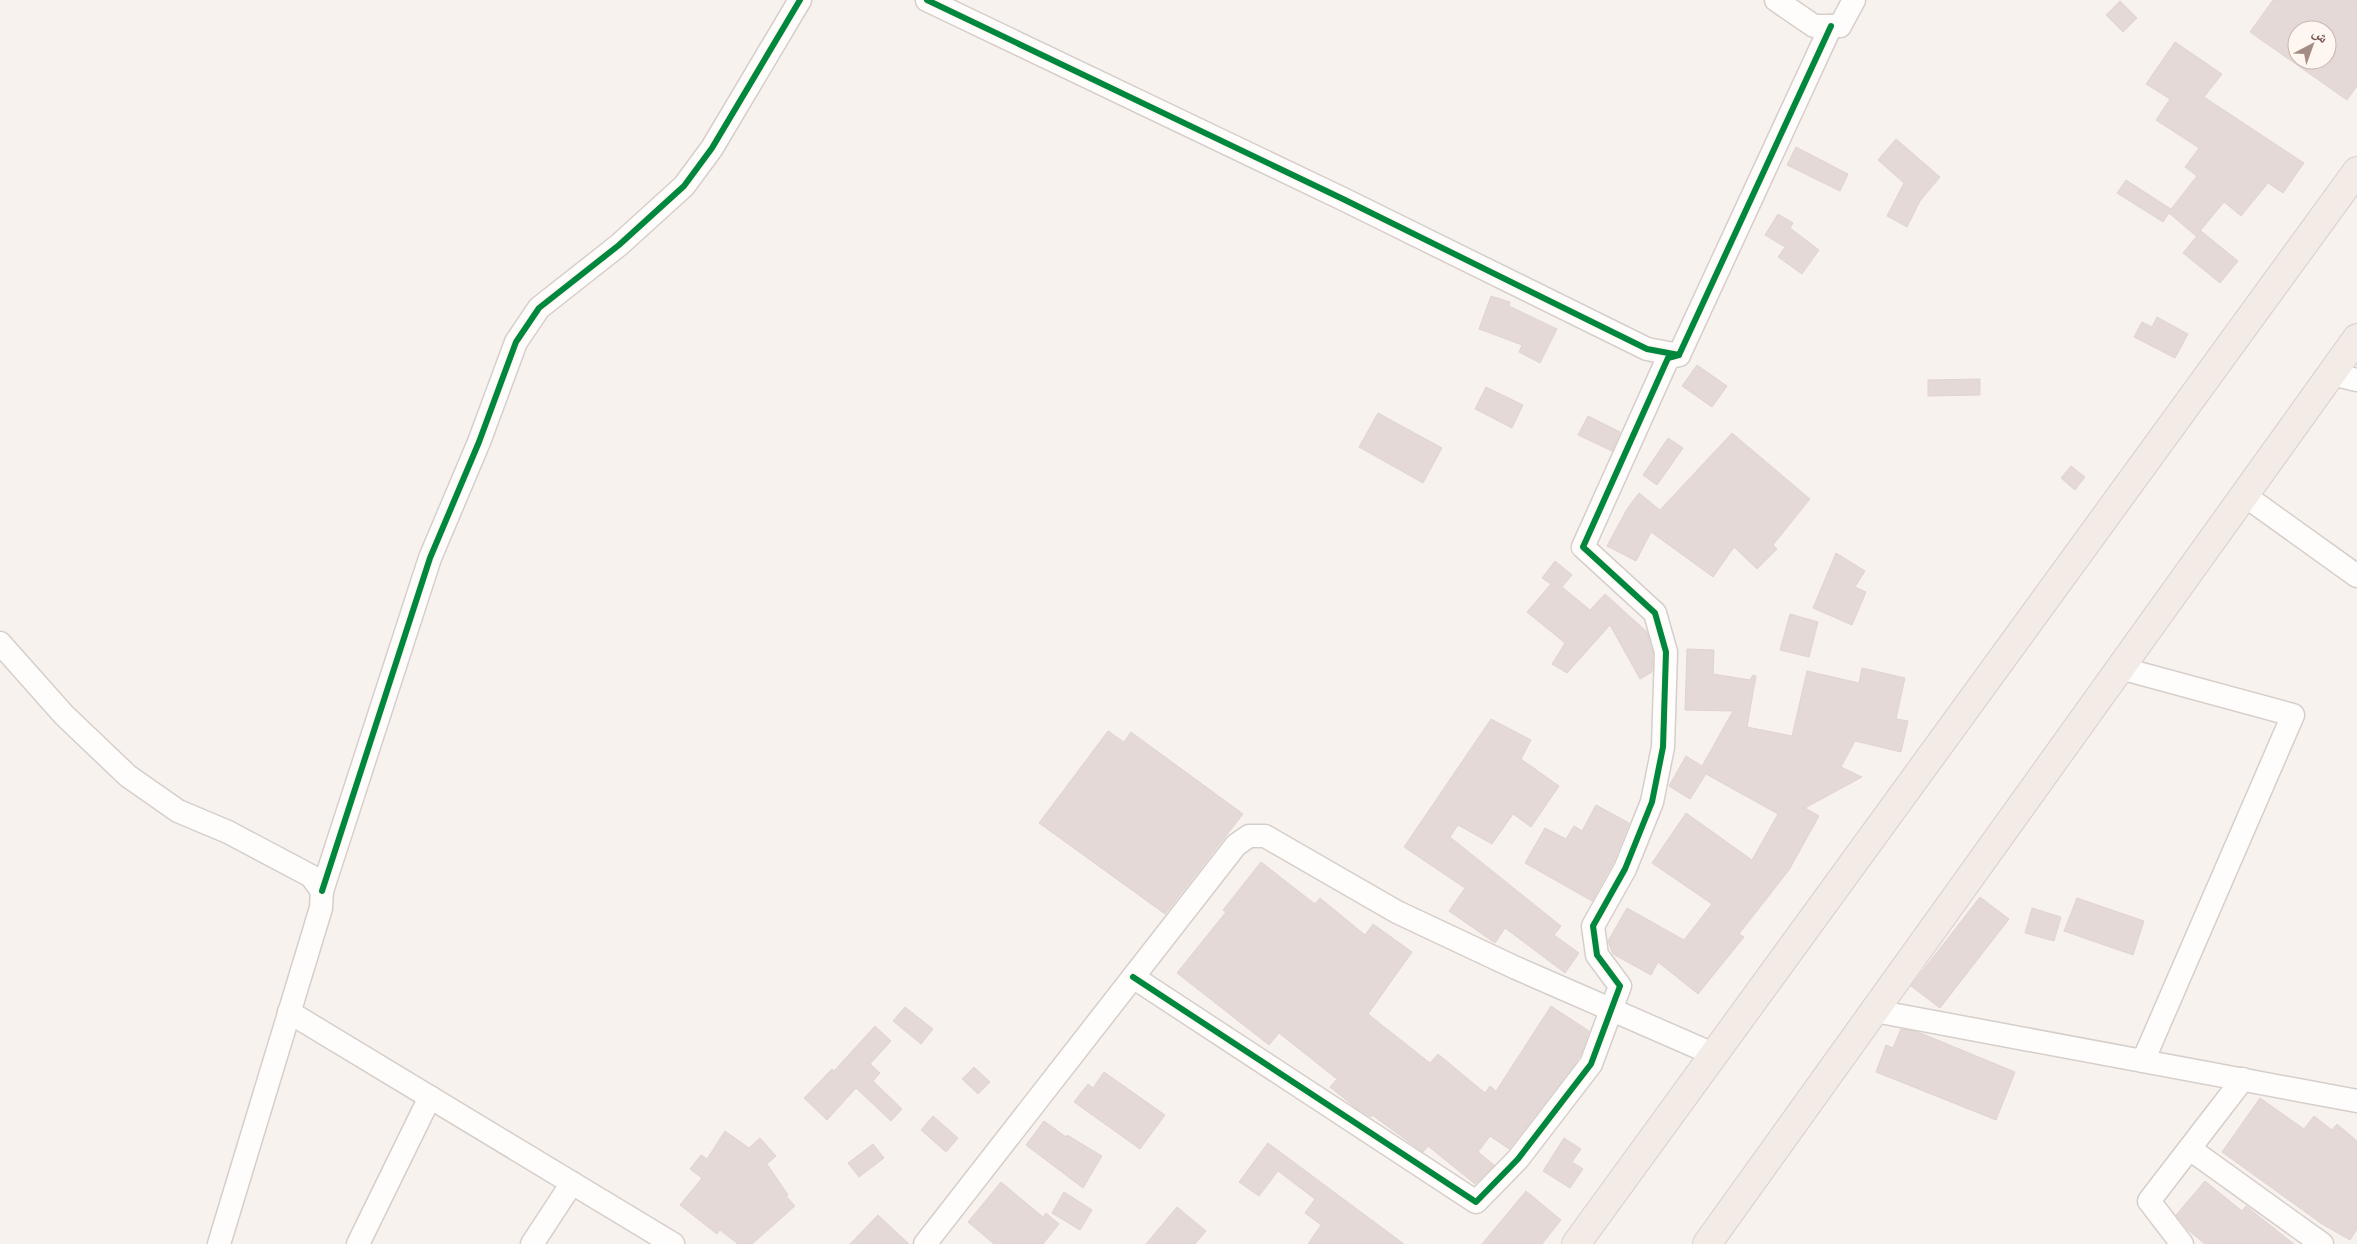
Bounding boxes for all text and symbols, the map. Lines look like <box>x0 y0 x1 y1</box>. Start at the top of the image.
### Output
north arrow <box>2287 20 2337 70</box>
text: ش <box>2309 24 2331 47</box>

